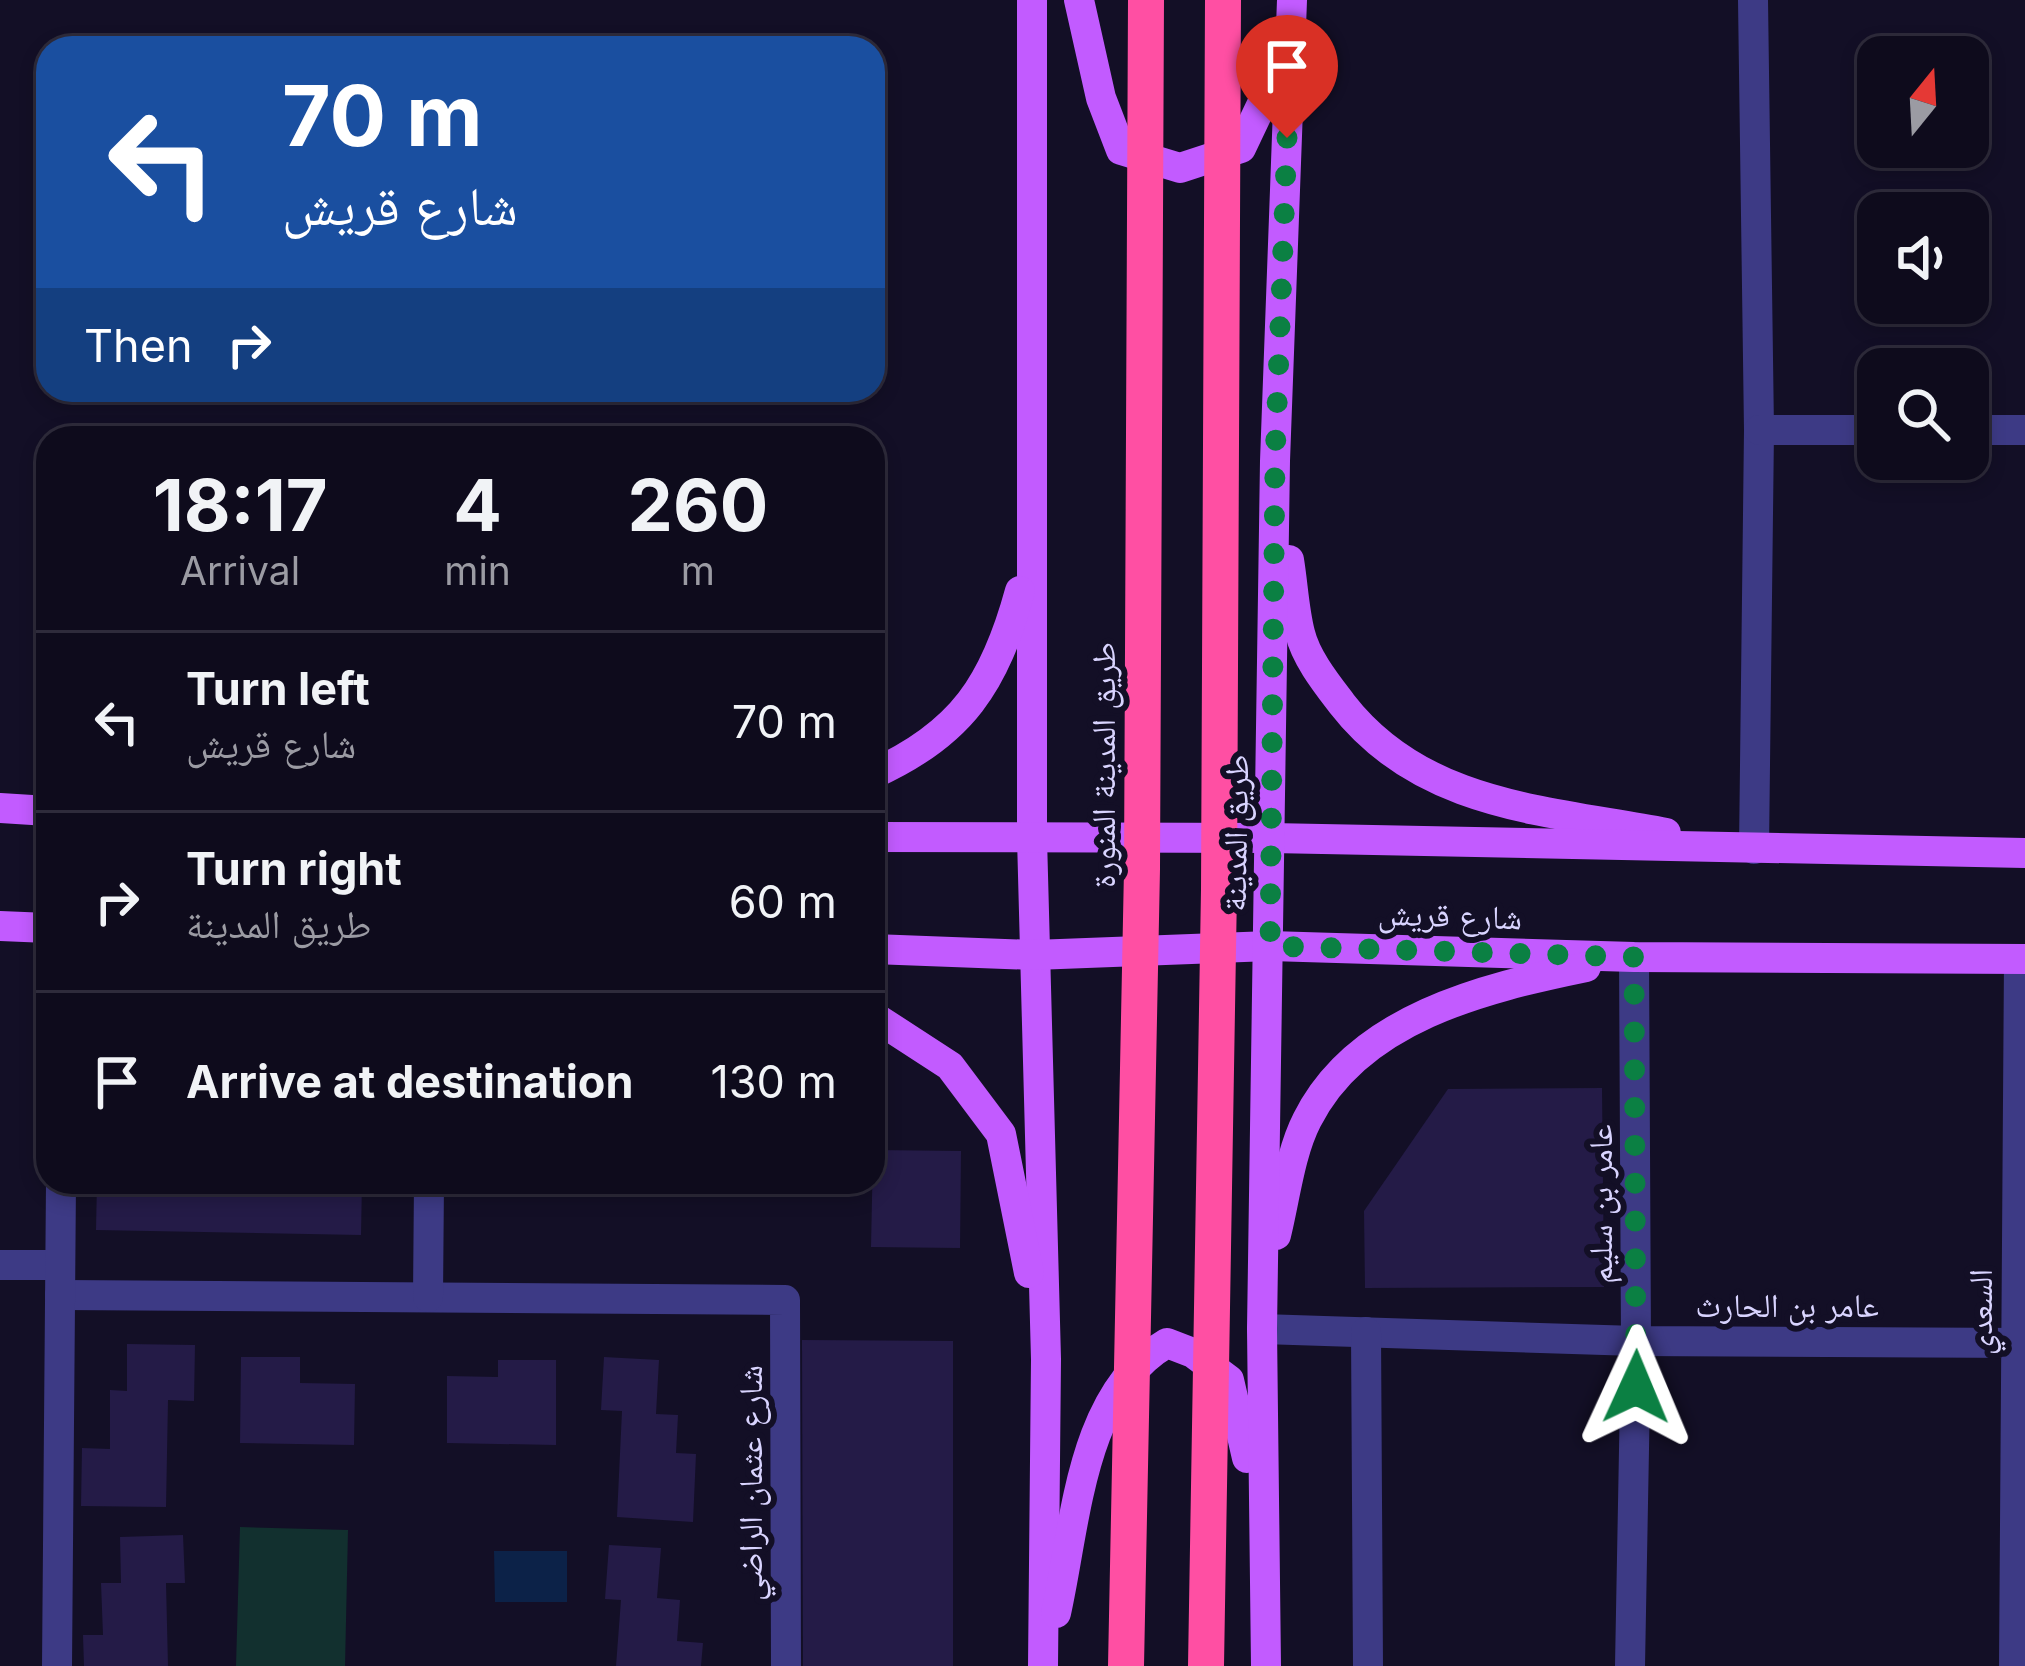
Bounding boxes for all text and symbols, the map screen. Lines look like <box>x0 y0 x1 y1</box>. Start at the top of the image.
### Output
pin <box>1236 15 1338 138</box>
icon: arrive <box>1254 33 1320 99</box>
north arrow <box>1857 36 1989 168</box>
map controls <box>1857 36 1989 480</box>
text: 70 m <box>282 65 483 166</box>
icon: left <box>84 84 240 240</box>
text: شارع قريش <box>282 173 518 238</box>
button: sound <box>1857 192 1989 324</box>
icon: right <box>216 312 282 378</box>
text: Then <box>84 318 192 373</box>
button: search <box>1857 348 1989 480</box>
text: 18:17 <box>153 461 328 548</box>
text: 4 <box>453 461 502 548</box>
text: 260 <box>628 461 768 548</box>
text: Arrival <box>180 547 300 594</box>
text: min <box>444 547 511 594</box>
text: m <box>681 547 715 594</box>
street label: طريق المدينة المنورة <box>1083 642 1124 888</box>
text: Turn left <box>186 661 370 716</box>
icon: left <box>84 689 150 755</box>
text: 70 m <box>732 694 837 749</box>
text: شارع قريش <box>186 720 356 767</box>
street label: طريق المدينة <box>1214 754 1257 912</box>
text: Turn right <box>186 841 402 896</box>
icon: right <box>84 869 150 935</box>
text: 60 m <box>729 874 837 929</box>
street label: شارع قريش <box>1377 892 1523 939</box>
text: طريق المدينة <box>186 900 371 947</box>
icon: arrive <box>84 1049 150 1115</box>
text: Arrive at destination <box>186 1054 633 1109</box>
text: 130 m <box>710 1054 837 1109</box>
street label: عامر بن سليم <box>1580 1124 1623 1284</box>
street label: السعدي <box>1960 1269 2006 1355</box>
street label: عامر بن الحارث <box>1695 1285 1879 1326</box>
position arrow <box>1573 1324 1699 1450</box>
street label: شارع عثمان الراضي <box>730 1365 776 1601</box>

